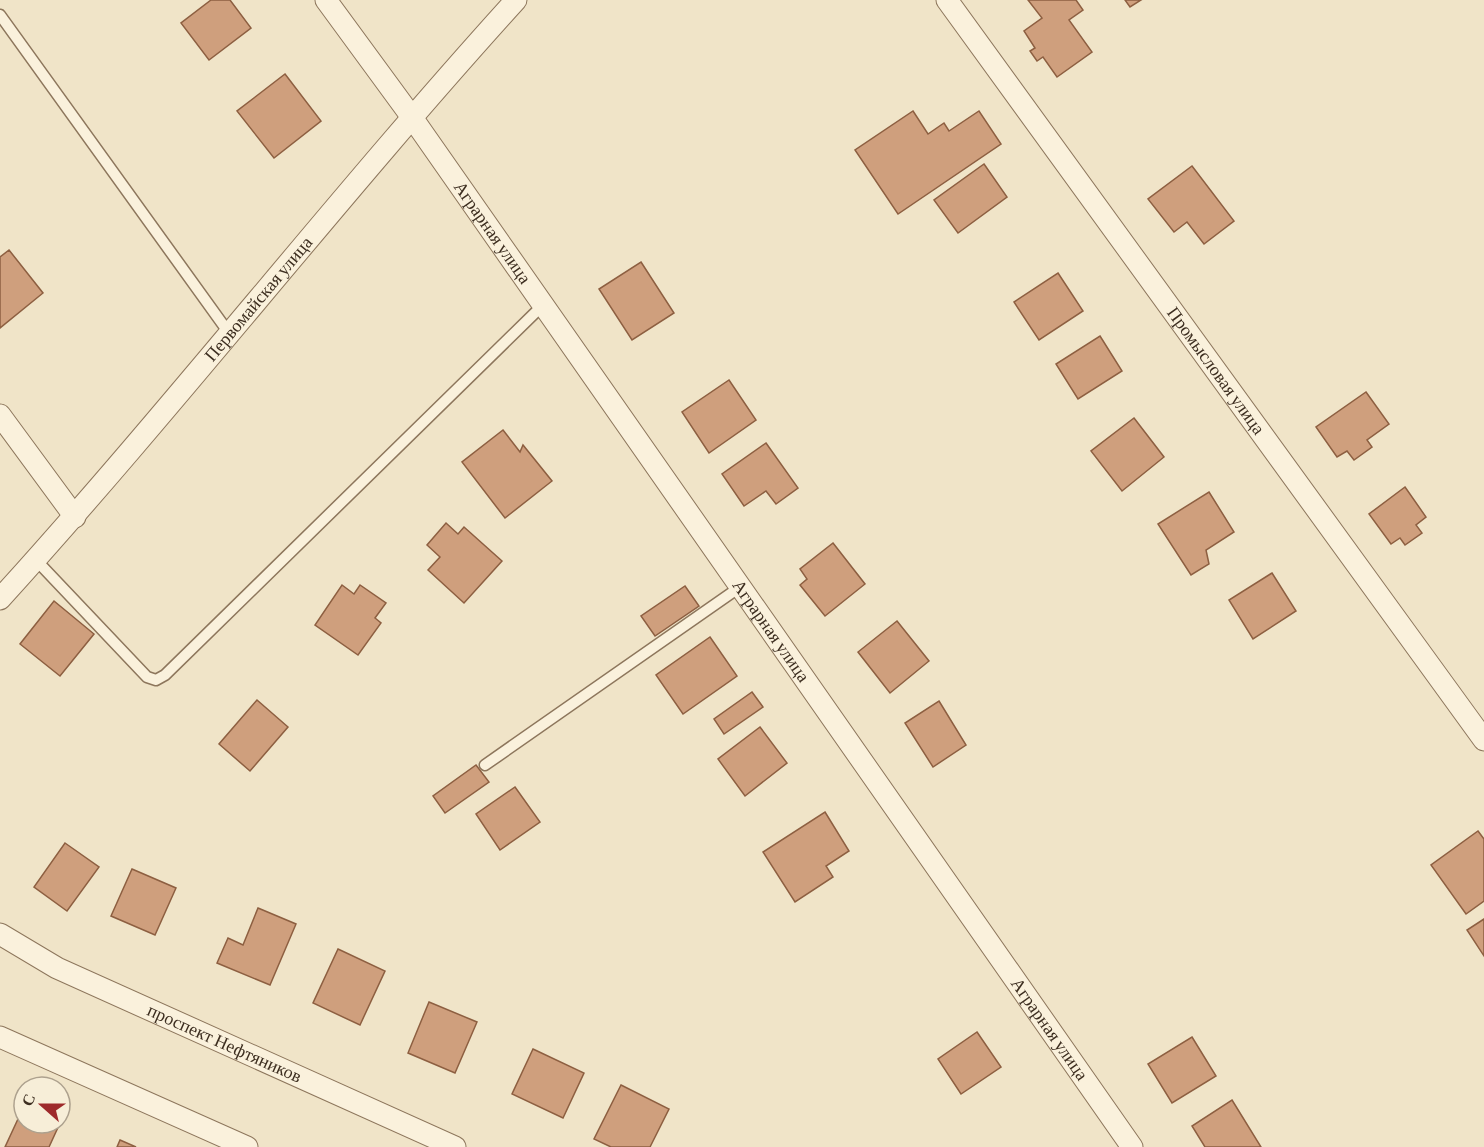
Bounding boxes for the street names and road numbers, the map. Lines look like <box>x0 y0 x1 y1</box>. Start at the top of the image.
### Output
street label: Аграрная улица <box>450 178 535 287</box>
street label: Первомайская улица <box>200 233 316 365</box>
street label: Промысловая улица <box>1163 303 1269 438</box>
street label: Аграрная улица <box>728 576 814 686</box>
street label: Аграрная улица <box>1007 974 1092 1084</box>
street label: проспект Нефтяников <box>144 1000 305 1087</box>

